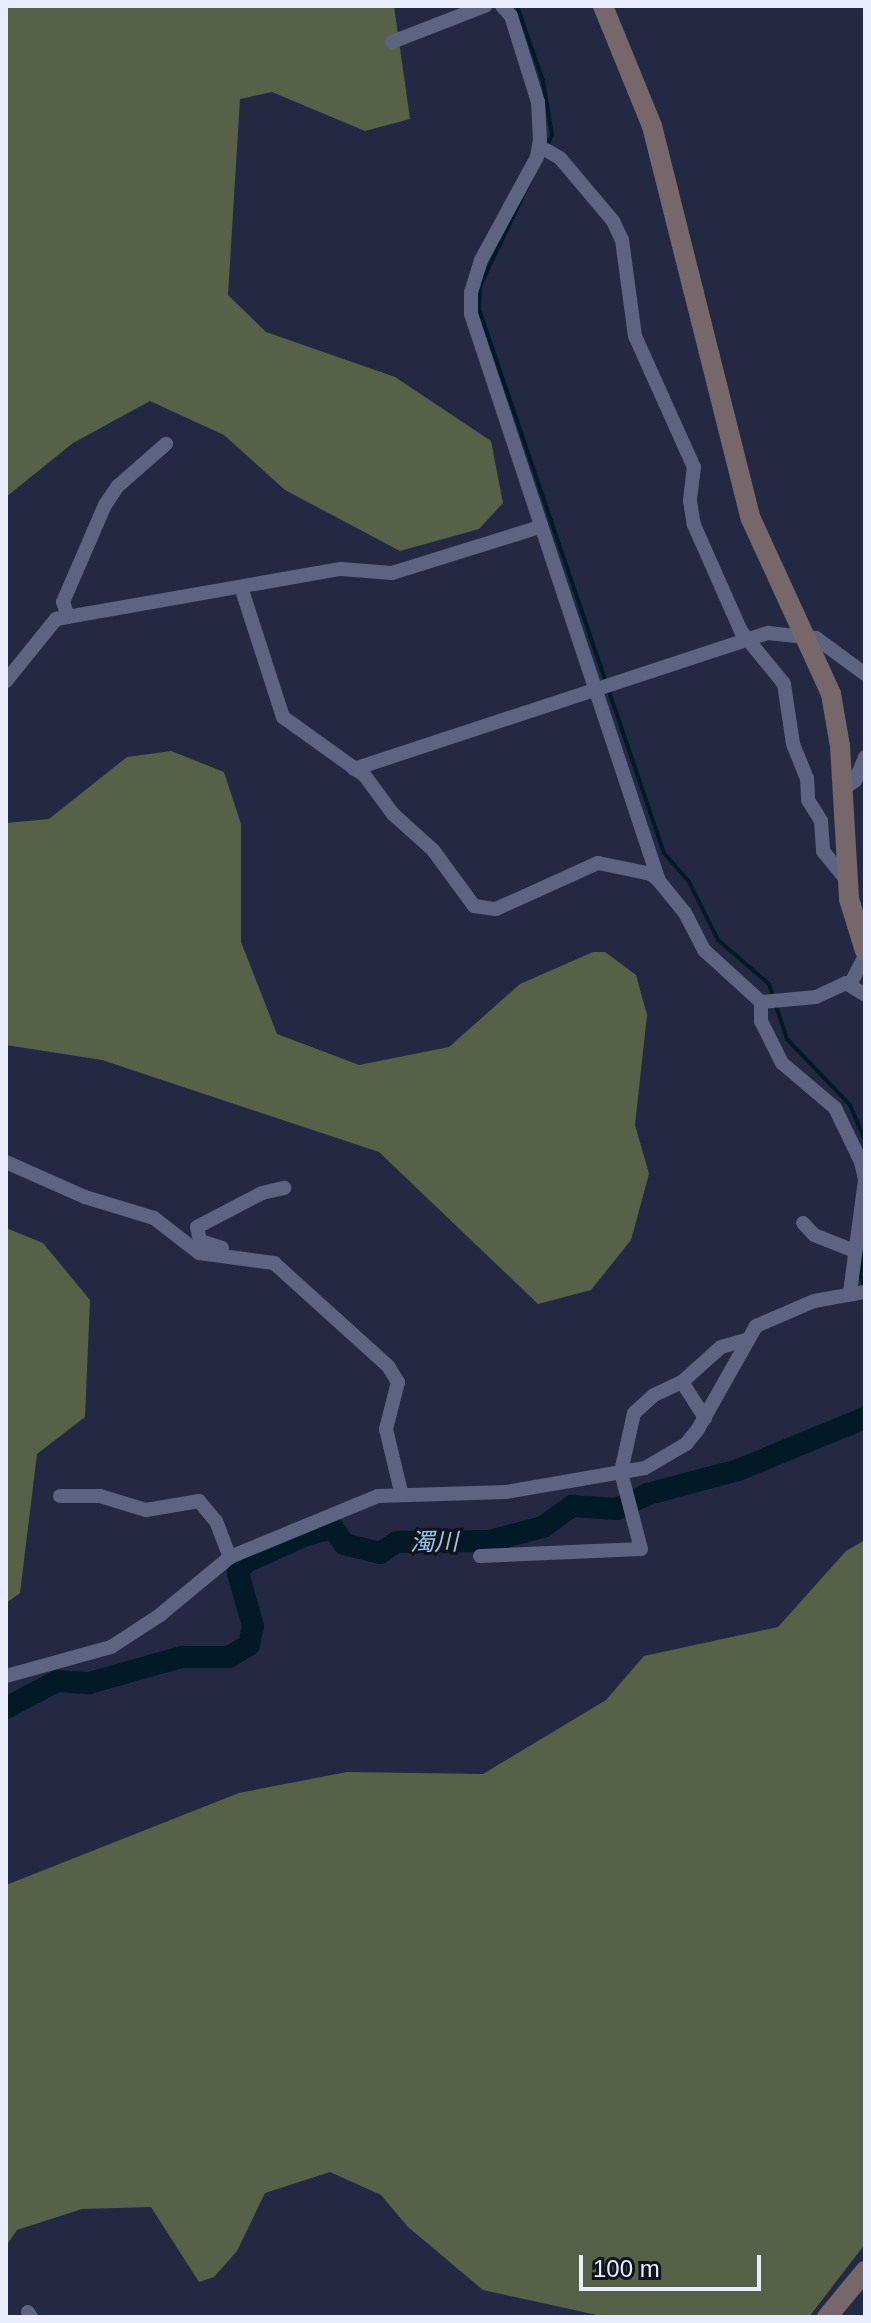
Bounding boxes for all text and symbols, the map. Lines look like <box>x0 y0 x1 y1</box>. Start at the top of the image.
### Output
water label: 濁川 <box>410 1527 458 1557</box>
scale bar <box>583 2239 765 2289</box>
text: 100 m <box>593 2255 660 2282</box>

